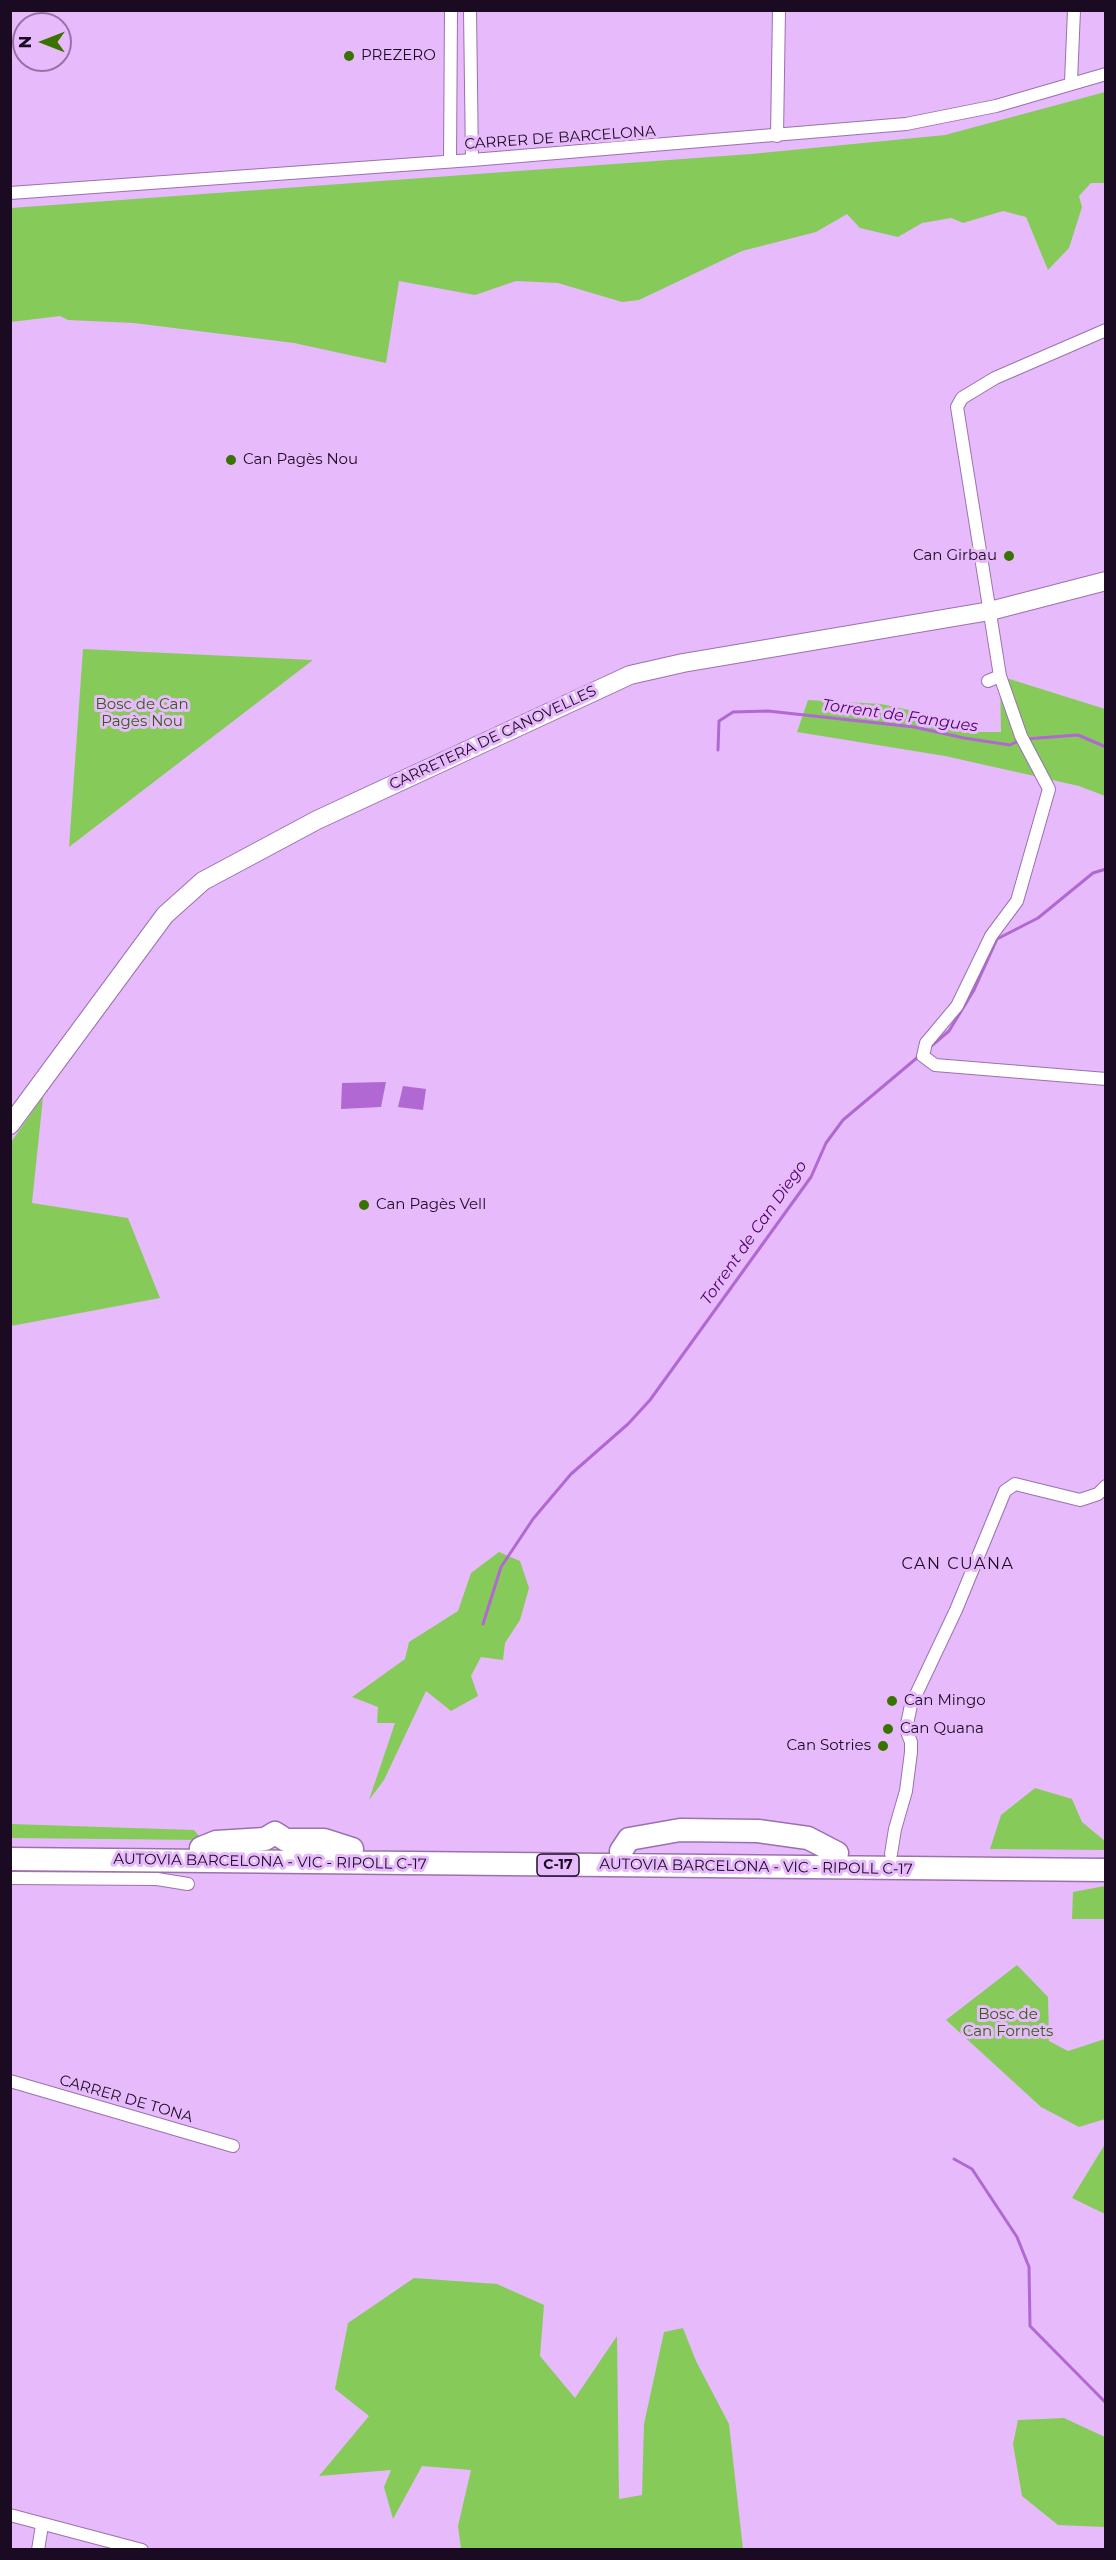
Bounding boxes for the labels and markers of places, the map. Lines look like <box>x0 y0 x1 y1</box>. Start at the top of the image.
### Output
place label: PREZERO <box>361 47 436 65</box>
marker: PREZERO <box>342 49 356 63</box>
place label: Can Pagès Nou <box>243 451 358 469</box>
marker: Can Pagès Nou <box>224 453 238 467</box>
place label: Can Girbau <box>913 547 997 565</box>
marker: Can Girbau <box>1002 549 1016 563</box>
place label: Can Pagès Vell <box>376 1196 486 1214</box>
marker: Can Pagès Vell <box>357 1198 371 1212</box>
place label: Can Mingo <box>904 1692 986 1710</box>
marker: Can Mingo <box>885 1694 899 1708</box>
place label: Can Quana <box>900 1720 984 1738</box>
marker: Can Quana <box>881 1722 895 1736</box>
place label: Can Sotries <box>787 1737 871 1755</box>
marker: Can Sotries <box>876 1739 890 1753</box>

